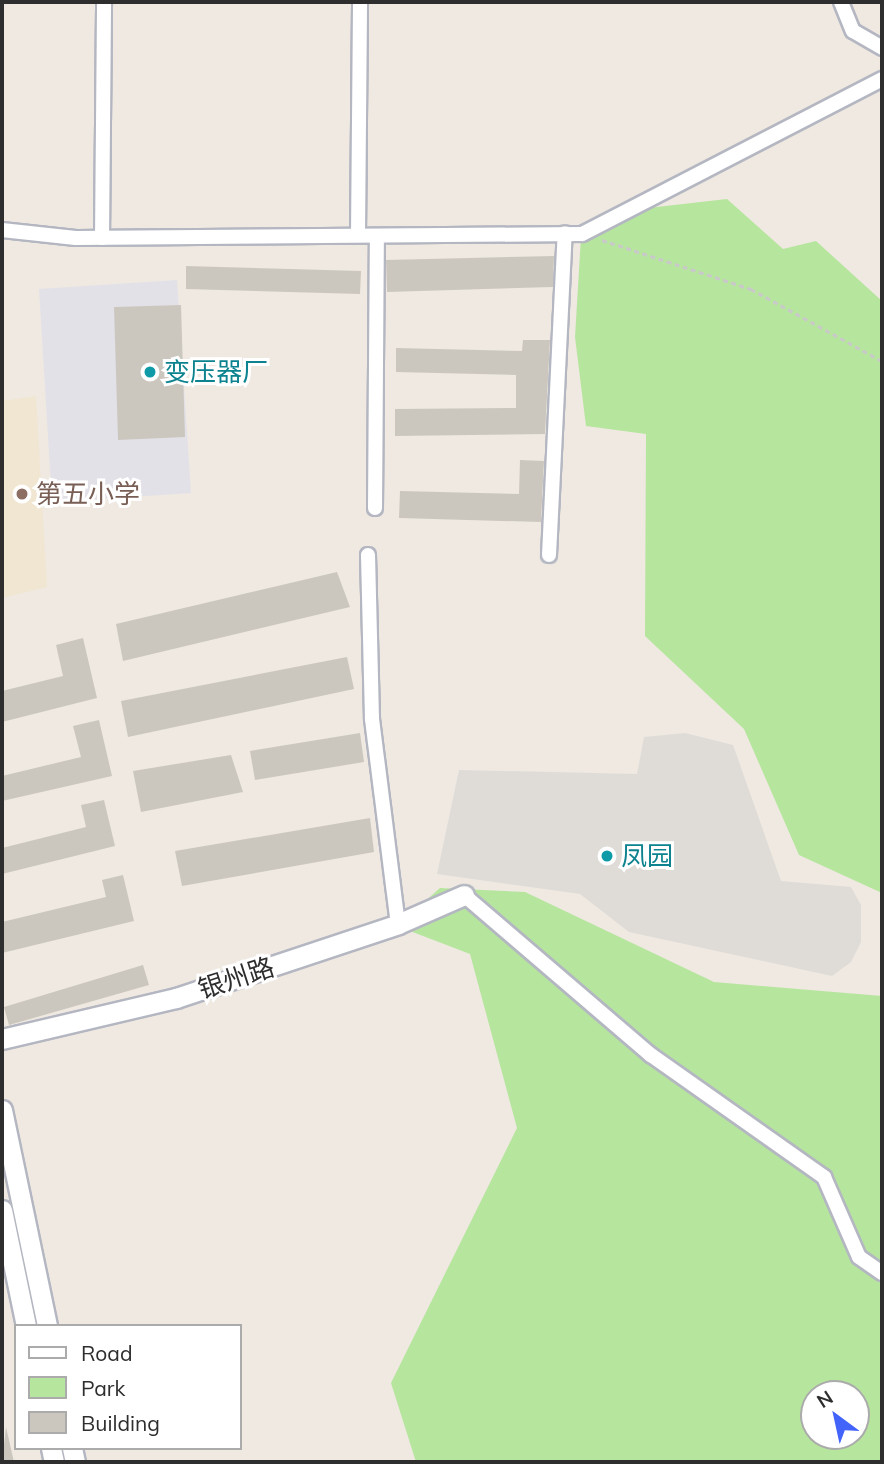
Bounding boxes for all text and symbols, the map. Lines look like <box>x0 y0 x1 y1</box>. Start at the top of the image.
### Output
place label: 变压器厂 <box>164 356 268 388</box>
marker: 变压器厂 <box>142 364 158 380</box>
place label: 第五小学 <box>36 478 140 510</box>
marker: 第五小学 <box>14 486 30 502</box>
place label: 凤园 <box>621 840 673 872</box>
marker: 凤园 <box>599 848 615 864</box>
street label: 银州路 <box>194 951 278 1005</box>
legend <box>14 1324 242 1450</box>
text: Road <box>81 1340 132 1366</box>
text: Park <box>81 1375 125 1401</box>
north arrow <box>800 1380 870 1450</box>
text: N <box>812 1385 837 1413</box>
text: Building <box>81 1410 160 1436</box>

